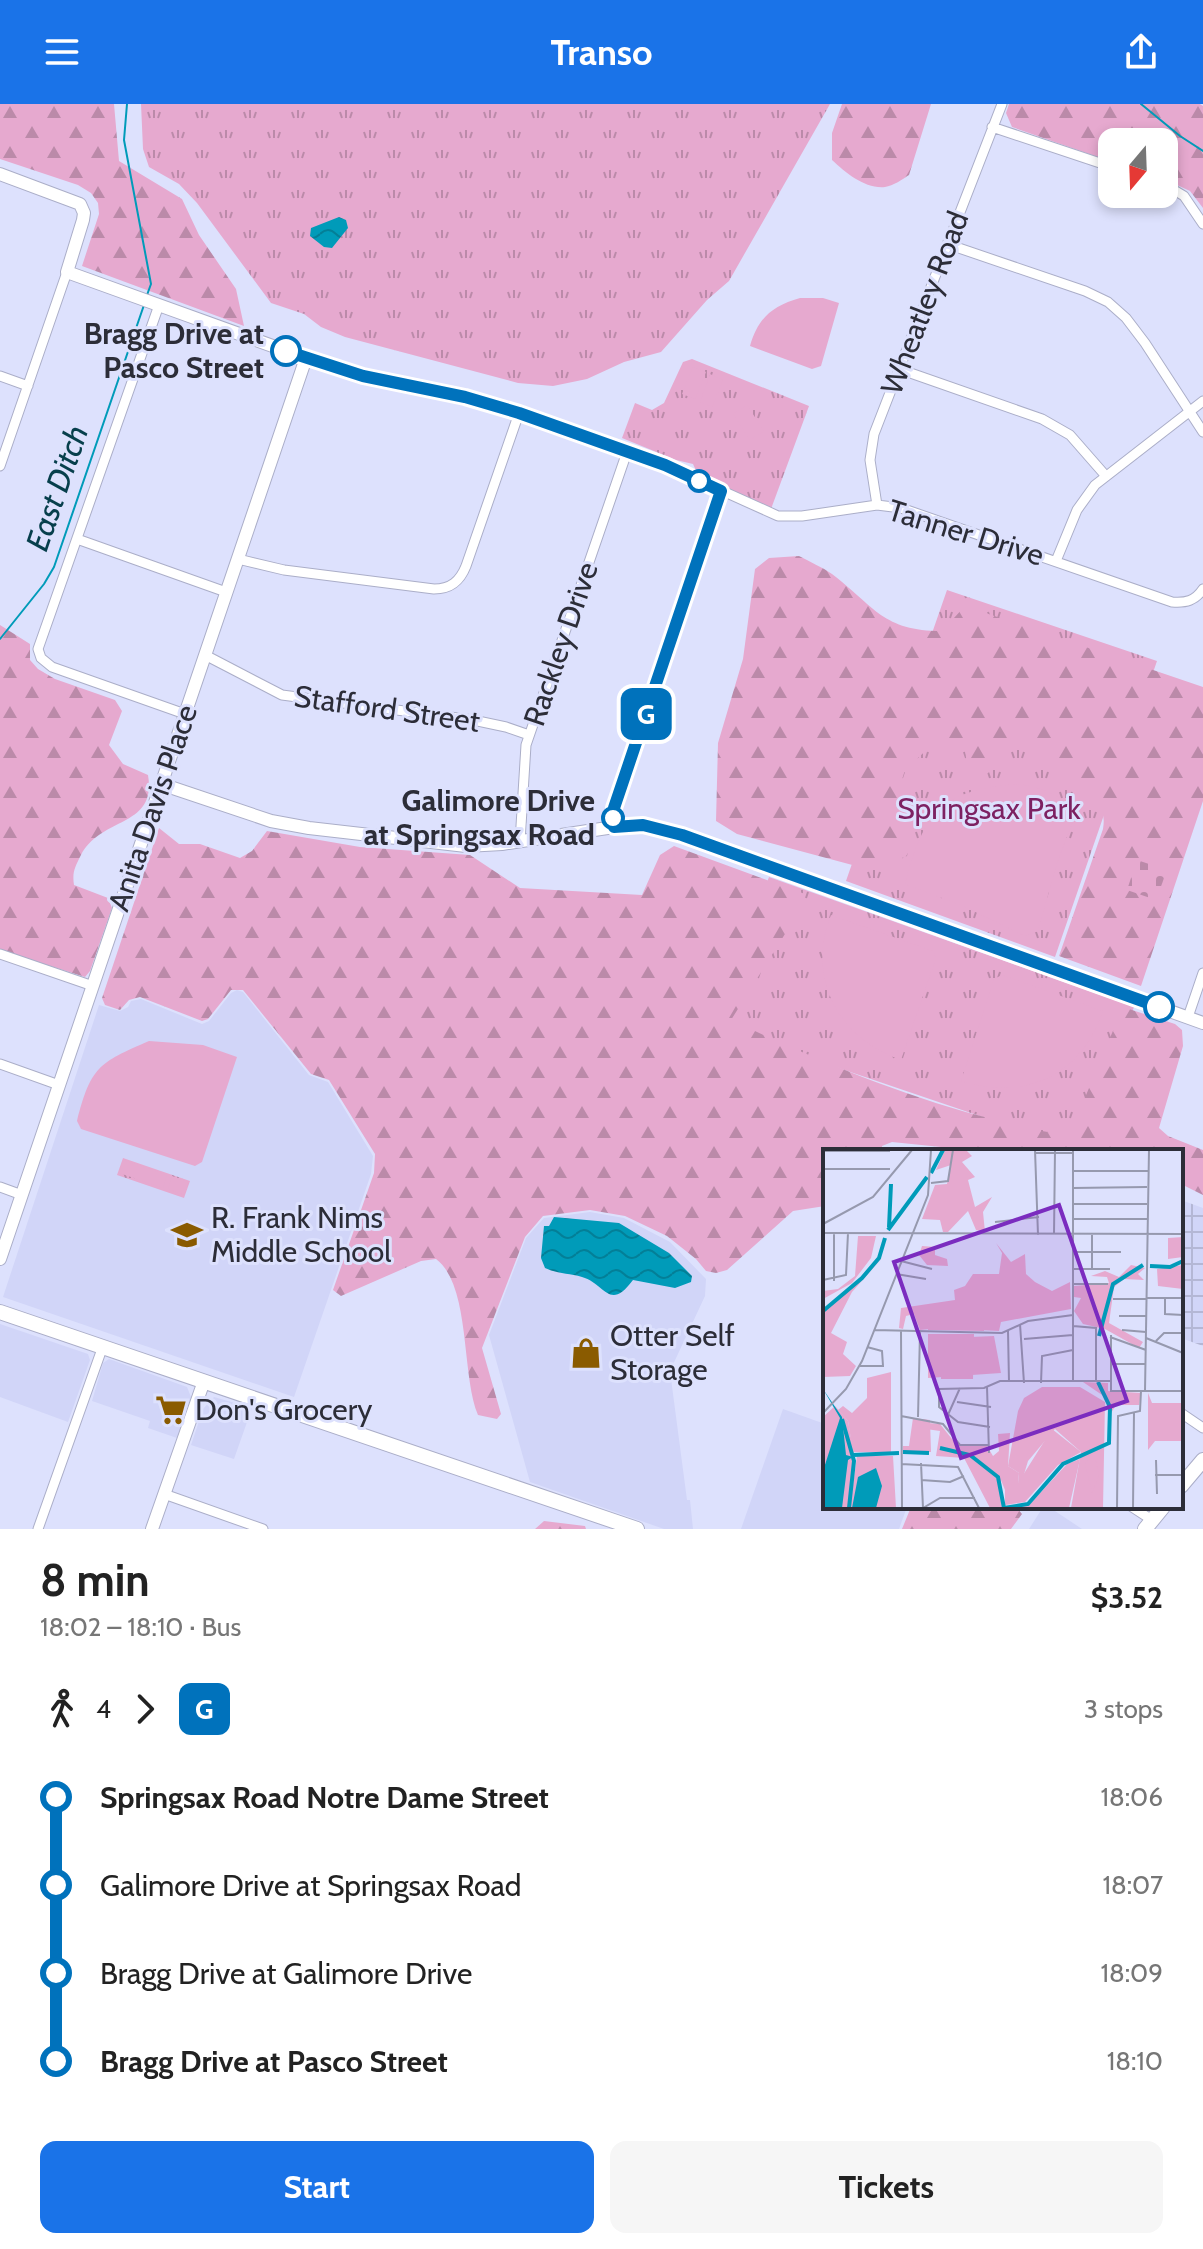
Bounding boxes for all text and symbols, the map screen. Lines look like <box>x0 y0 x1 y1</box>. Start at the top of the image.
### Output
icon: menu <box>40 30 84 74</box>
text: Transo <box>550 30 653 74</box>
icon: share <box>1119 30 1163 74</box>
north arrow <box>1098 128 1178 208</box>
map controls <box>1098 128 1178 208</box>
street label: Wheatley Road <box>873 206 976 400</box>
place label: Bragg Drive at Pasco Street <box>84 315 264 386</box>
marker: Bragg Drive at Pasco Street <box>271 336 301 366</box>
water label: East Ditch <box>17 420 96 556</box>
unlabelled marker <box>688 470 710 492</box>
street label: Tanner Drive <box>884 491 1049 574</box>
street label: Rackley Drive <box>515 557 606 731</box>
street label: Stafford Street <box>292 677 482 740</box>
line badge: G <box>620 688 672 740</box>
text: G <box>637 697 655 731</box>
street label: Anita Davis Place <box>100 700 205 916</box>
place label: Galimore Drive at Springsax Road <box>364 782 595 853</box>
park label: Springsax Park <box>897 790 1081 827</box>
marker: Galimore Drive at Springsax Road <box>602 807 624 829</box>
unlabelled marker <box>1144 992 1174 1022</box>
inset map <box>823 1149 1183 1509</box>
place label: R. Frank Nims Middle School <box>211 1199 391 1270</box>
school or university icon: R. Frank Nims Middle School <box>170 1218 204 1252</box>
place label: Otter Self Storage <box>610 1317 735 1388</box>
shop icon: Otter Self Storage <box>569 1336 603 1370</box>
place label: Don's Grocery <box>195 1391 372 1428</box>
supermarket icon: Don's Grocery <box>154 1393 188 1427</box>
text: 8 min <box>40 1554 150 1607</box>
text: $3.52 <box>1091 1579 1163 1616</box>
text: 18:02 – 18:10 · Bus <box>40 1611 241 1643</box>
icon: walk <box>40 1687 84 1731</box>
icon: forward <box>123 1687 167 1731</box>
text: G <box>195 1692 214 1726</box>
text: 4 <box>96 1693 111 1725</box>
text: 3 stops <box>1084 1693 1163 1725</box>
text: Springsax Road Notre Dame Street <box>100 1779 549 1816</box>
text: 18:06 <box>1100 1781 1163 1813</box>
text: Galimore Drive at Springsax Road <box>100 1867 521 1904</box>
text: 18:07 <box>1102 1869 1163 1901</box>
text: Bragg Drive at Galimore Drive <box>100 1955 472 1992</box>
text: 18:09 <box>1100 1957 1163 1989</box>
text: Bragg Drive at Pasco Street <box>100 2043 448 2080</box>
text: 18:10 <box>1107 2045 1163 2077</box>
button: Start <box>40 2141 594 2233</box>
button: Tickets <box>610 2141 1163 2233</box>

